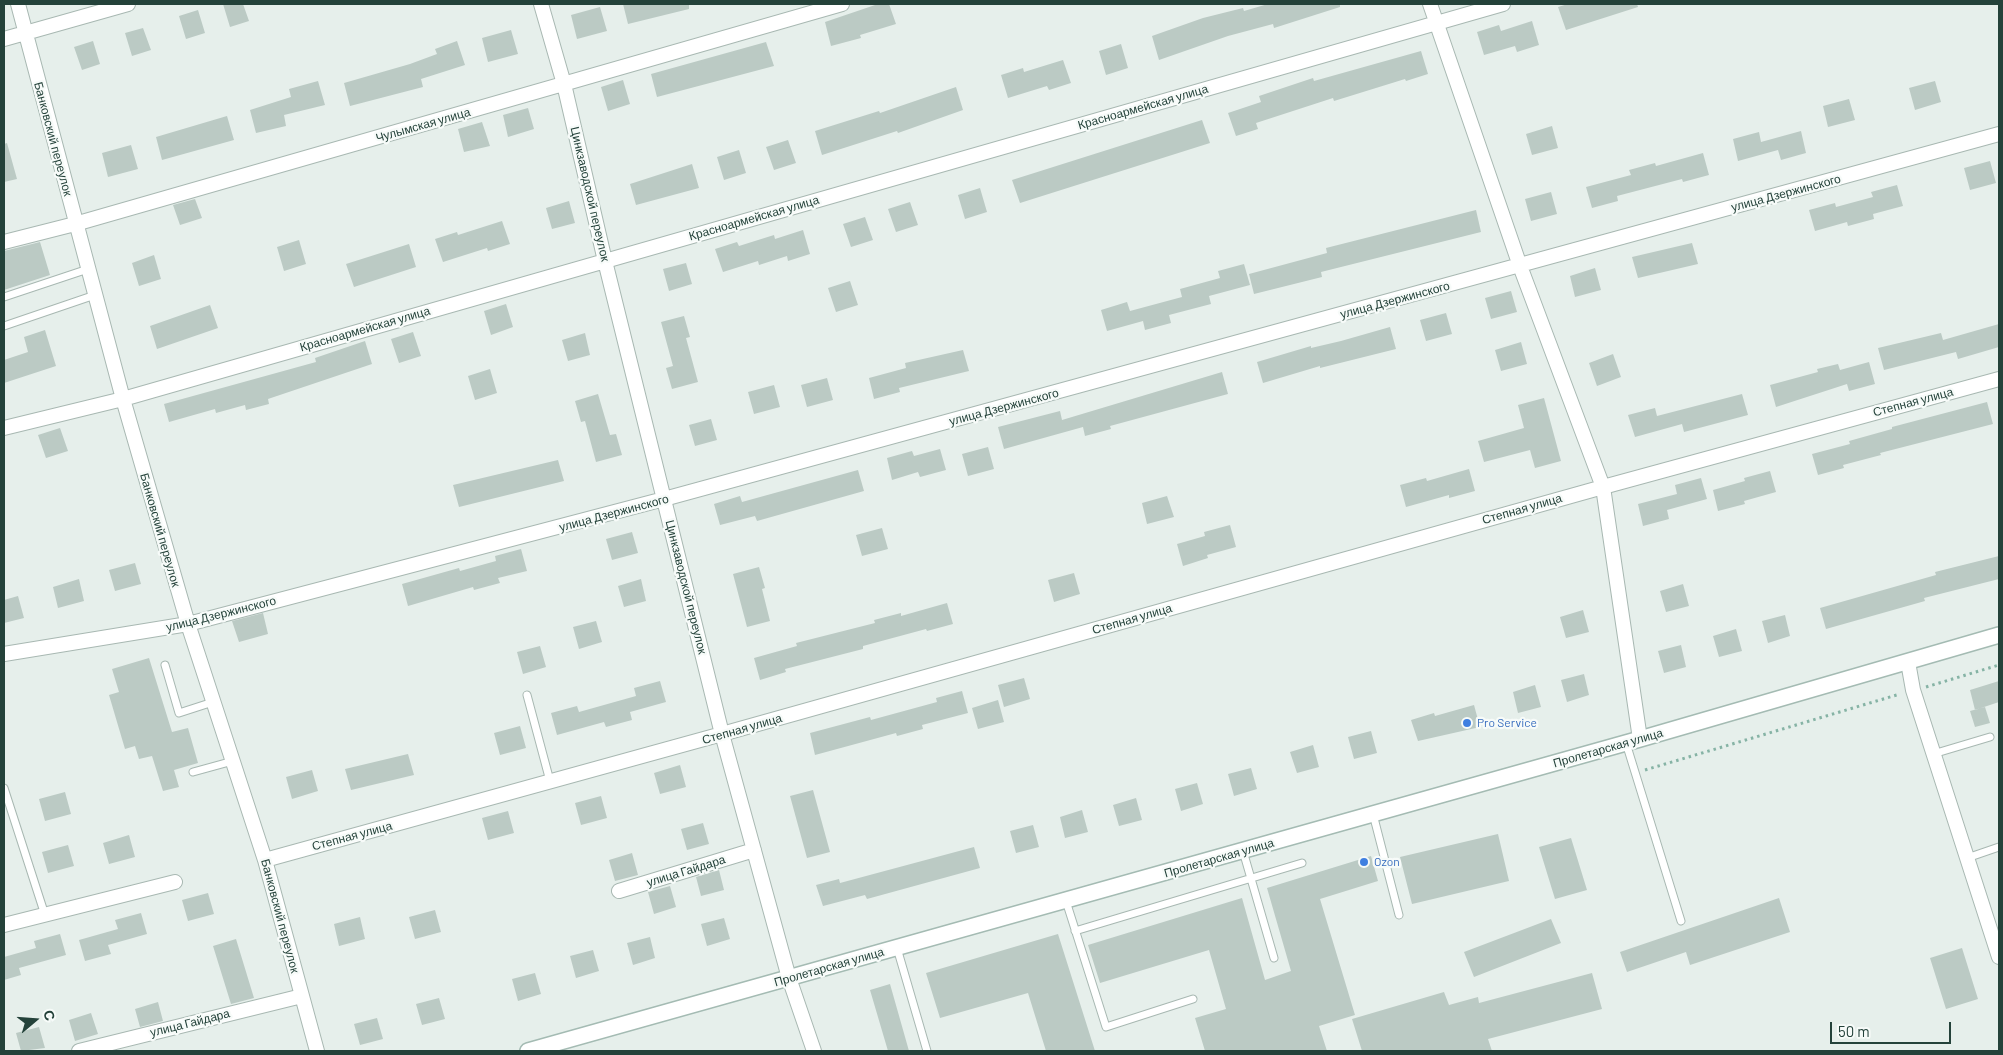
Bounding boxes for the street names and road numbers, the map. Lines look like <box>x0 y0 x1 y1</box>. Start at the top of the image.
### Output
street label: Банковский переулок <box>31 80 75 198</box>
street label: Красноармейская улица <box>1076 82 1210 132</box>
street label: Чулымская улица <box>374 105 472 145</box>
street label: Цинкзаводской переулок <box>567 125 613 263</box>
street label: улица Дзержинского <box>1730 171 1842 215</box>
street label: Красноармейская улица <box>687 193 821 243</box>
street label: улица Дзержинского <box>1339 278 1451 322</box>
street label: Красноармейская улица <box>298 304 432 354</box>
street label: Степная улица <box>1871 384 1955 420</box>
street label: улица Дзержинского <box>948 385 1060 429</box>
street label: Банковский переулок <box>137 471 183 589</box>
street label: улица Дзержинского <box>558 491 670 535</box>
street label: Степная улица <box>1480 491 1564 527</box>
street label: Цинкзаводской переулок <box>662 518 710 656</box>
street label: улица Дзержинского <box>165 593 277 635</box>
street label: Степная улица <box>1090 601 1174 637</box>
street label: Степная улица <box>700 711 784 747</box>
street label: Пролетарская улица <box>1551 725 1665 771</box>
street label: Степная улица <box>310 818 394 854</box>
street label: Пролетарская улица <box>1162 835 1276 881</box>
street label: улица Гайдара <box>645 852 727 890</box>
street label: Банковский переулок <box>258 857 302 975</box>
street label: Пролетарская улица <box>772 944 886 990</box>
street label: улица Гайдара <box>149 1006 231 1040</box>

